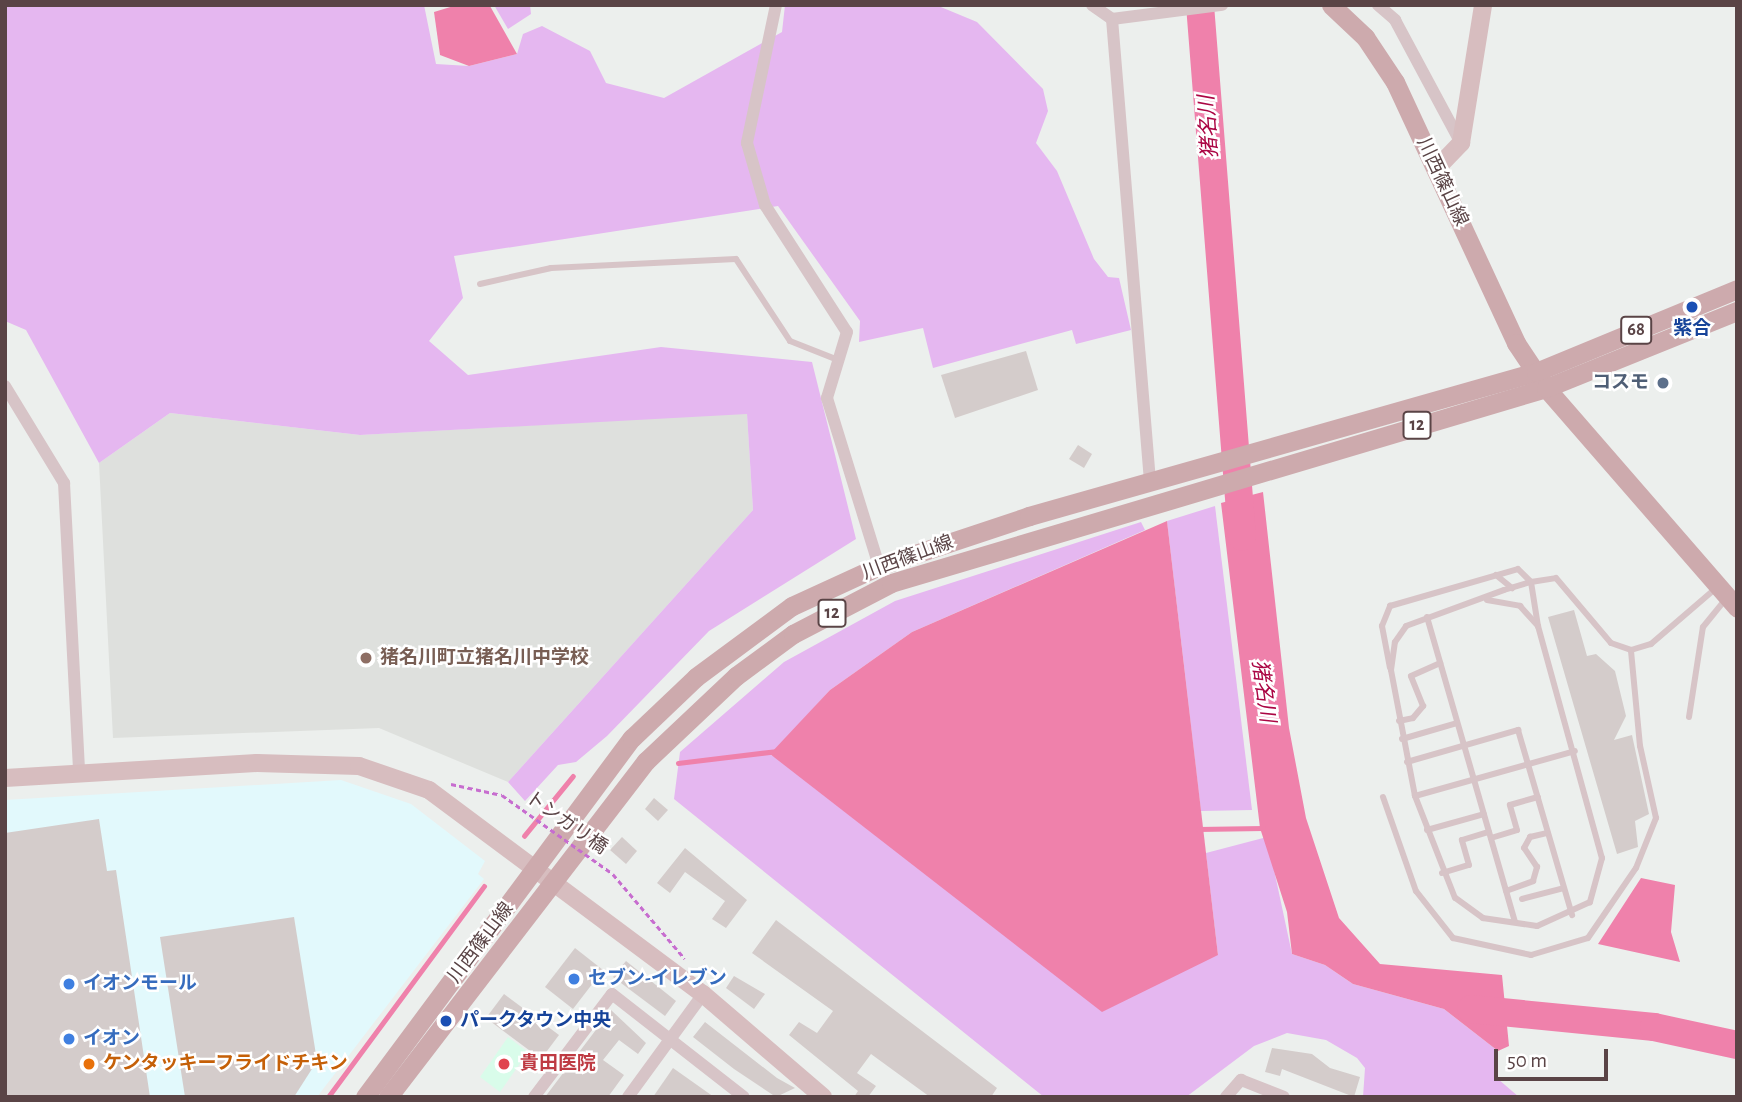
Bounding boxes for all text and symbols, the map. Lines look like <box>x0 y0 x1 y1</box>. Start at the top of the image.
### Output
water label: 猪名川 <box>1194 95 1224 159</box>
street label: 川西篠山線 <box>1412 134 1472 230</box>
marker: 紫合 <box>1684 299 1700 315</box>
road number: 68 <box>1618 316 1654 344</box>
place label: 紫合 <box>1673 318 1711 340</box>
place label: コスモ <box>1592 372 1649 394</box>
marker: コスモ <box>1655 375 1671 391</box>
road number: 12 <box>1401 410 1433 440</box>
street label: 川西篠山線 <box>859 531 957 585</box>
road number: 12 <box>816 598 848 628</box>
place label: 猪名川町立猪名川中学校 <box>380 647 589 669</box>
marker: 猪名川町立猪名川中学校 <box>358 650 374 666</box>
water label: 猪名川 <box>1246 658 1280 724</box>
street label: トンガリ橋 <box>521 786 611 860</box>
street label: 川西篠山線 <box>443 898 519 988</box>
place label: セブン-イレブン <box>588 968 727 990</box>
marker: セブン-イレブン <box>566 971 582 987</box>
place label: イオンモール <box>83 973 197 995</box>
marker: イオンモール <box>61 976 77 992</box>
place label: パークタウン中央 <box>460 1010 612 1032</box>
marker: パークタウン中央 <box>438 1013 454 1029</box>
place label: イオン <box>83 1028 140 1050</box>
marker: イオン <box>61 1031 77 1047</box>
scale bar <box>1497 1036 1611 1080</box>
text: 50 m <box>1507 1050 1547 1071</box>
place label: ケンタッキーフライドチキン <box>103 1053 350 1075</box>
place label: 貴田医院 <box>520 1053 596 1075</box>
marker: 貴田医院 <box>494 1054 514 1074</box>
marker: ケンタッキーフライドチキン <box>81 1056 97 1072</box>

